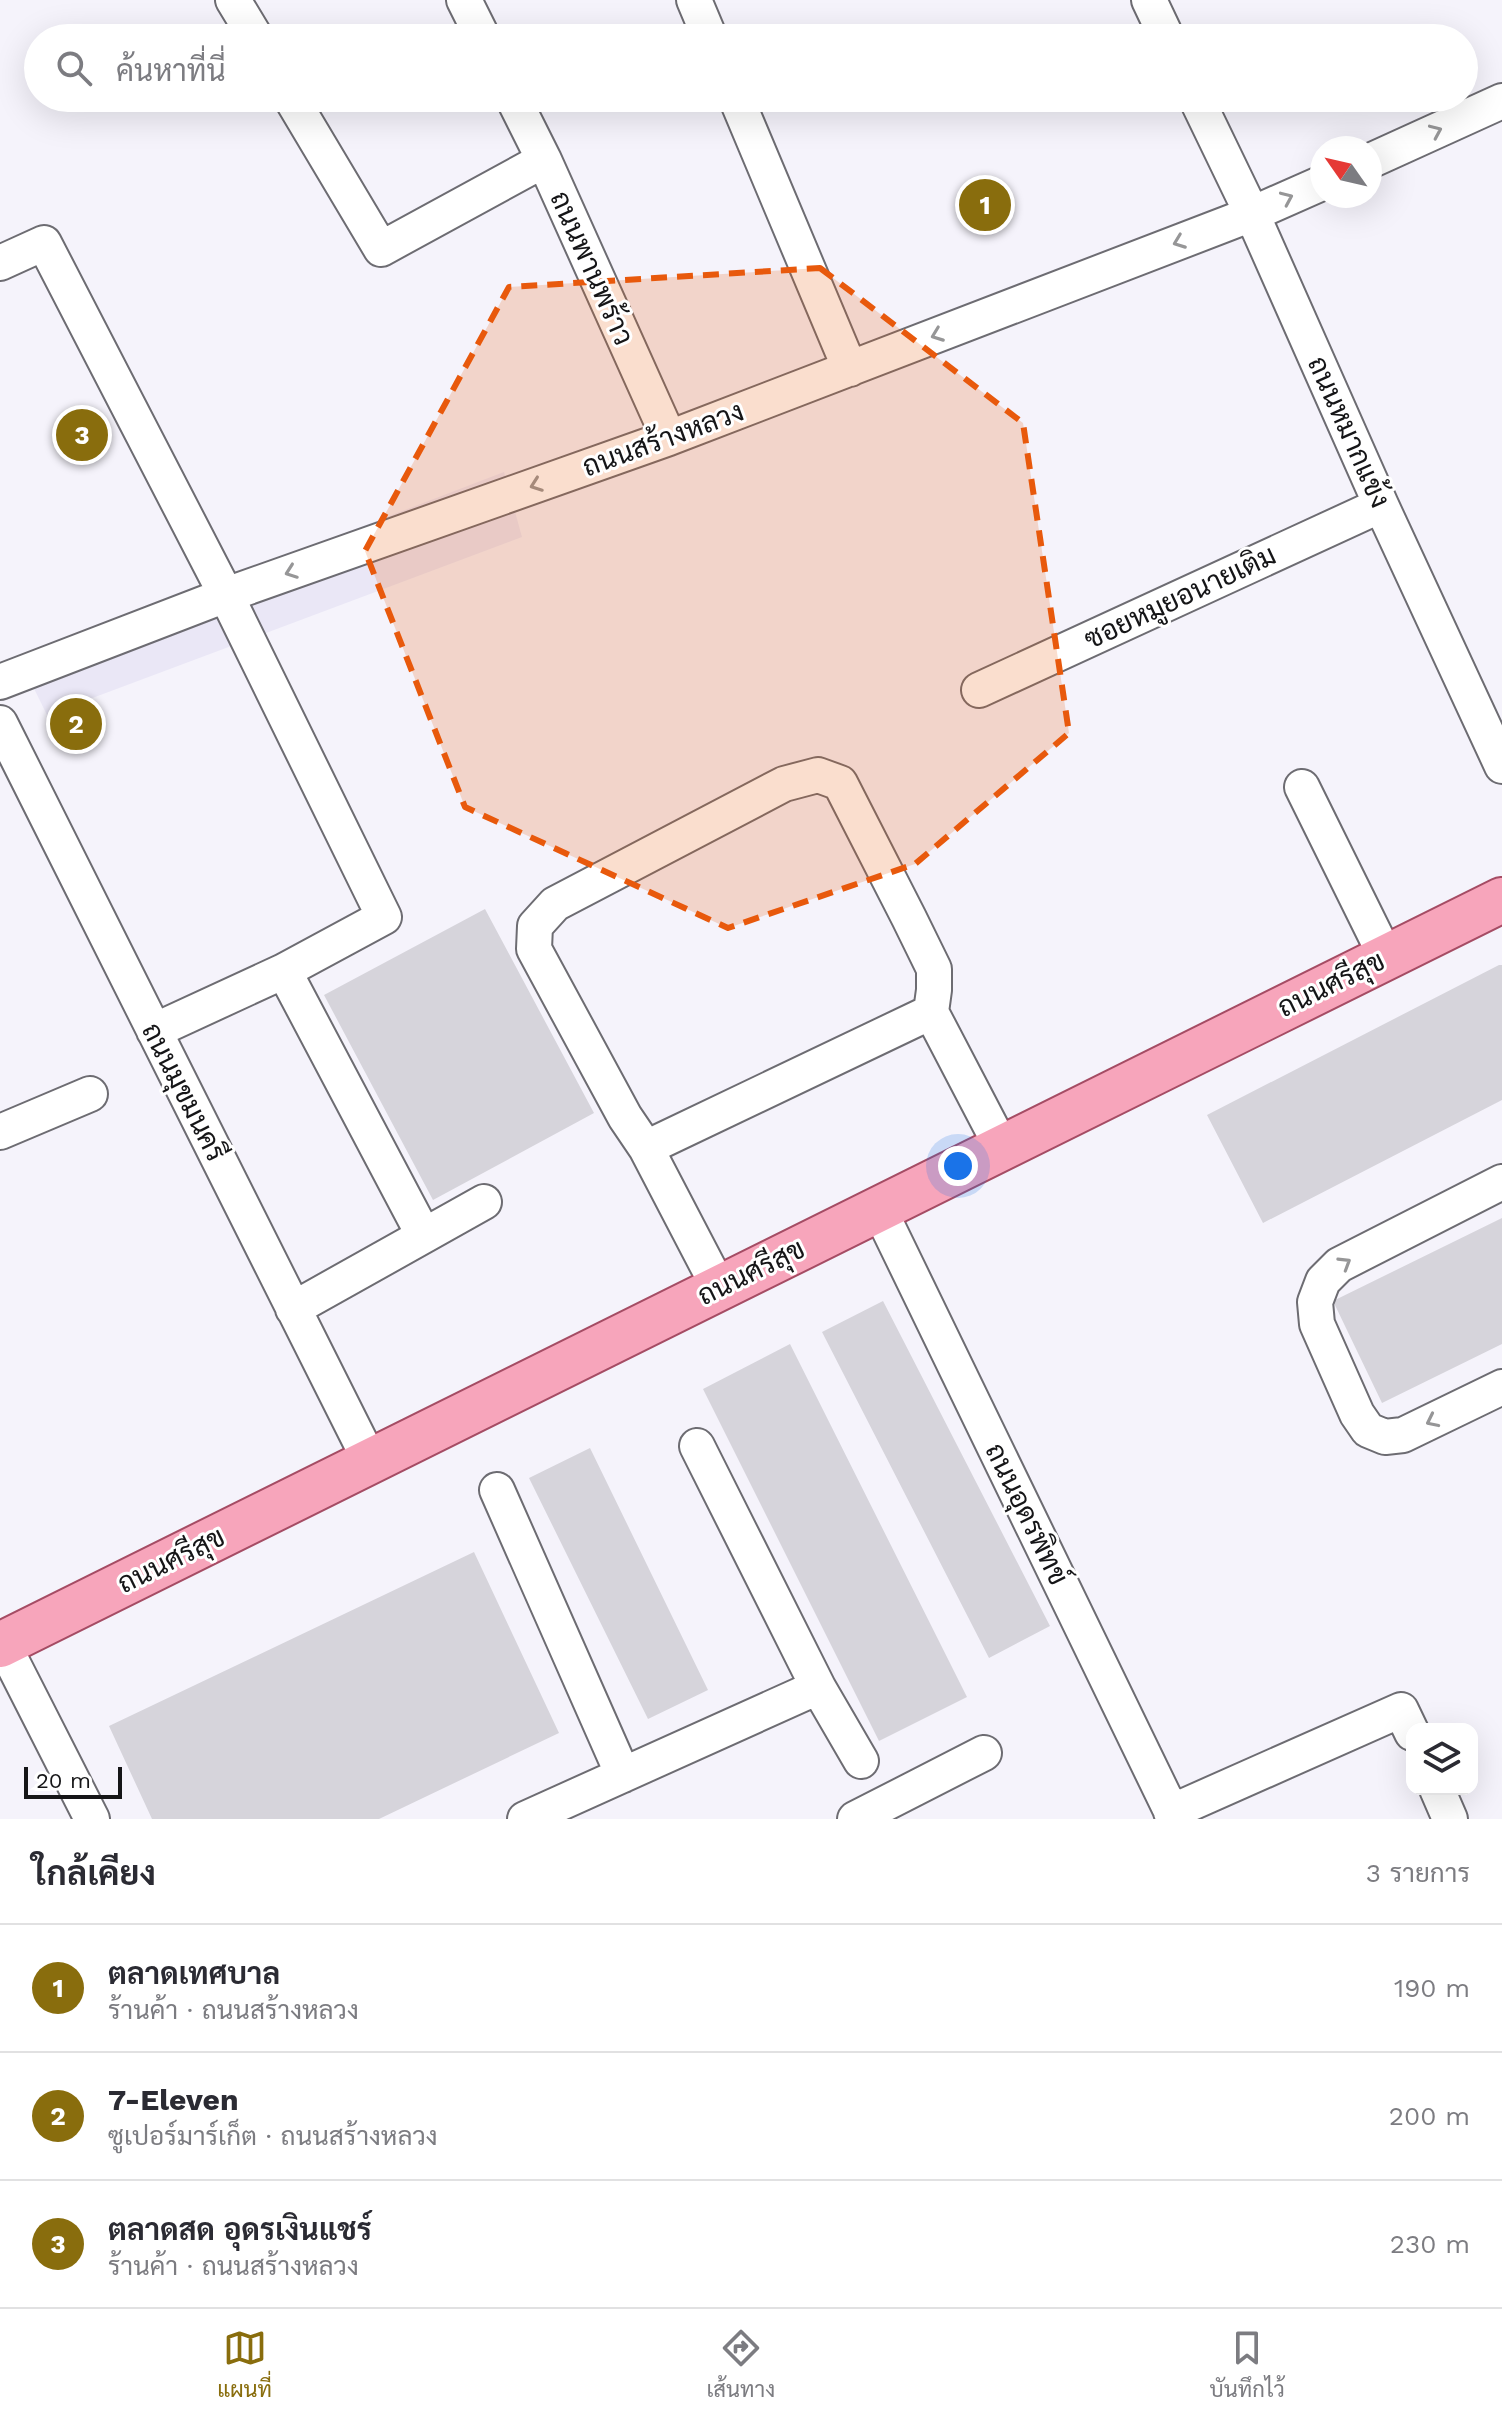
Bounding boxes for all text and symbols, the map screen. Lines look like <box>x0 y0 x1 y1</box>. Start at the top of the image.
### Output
search box <box>24 24 1478 112</box>
icon: search <box>52 46 96 90</box>
text: ค้นหาที่นี่ <box>116 53 226 88</box>
one-way arrow <box>1428 125 1442 141</box>
north arrow <box>1310 136 1382 208</box>
pin: 1 <box>959 175 1011 235</box>
street label: ถนนพานพร้าว <box>543 185 642 350</box>
one-way arrow <box>1279 192 1293 208</box>
one-way arrow <box>1173 232 1187 249</box>
one-way arrow <box>931 325 945 342</box>
street label: ถนนหมากแข้ง <box>1301 350 1399 513</box>
street label: ถนนสร้างหลวง <box>577 393 748 483</box>
pin: 3 <box>56 405 108 465</box>
one-way arrow <box>530 476 544 492</box>
street label: ซอยหมูยอนายเติม <box>1079 538 1282 659</box>
one-way arrow <box>285 563 299 579</box>
pin: 2 <box>50 694 102 754</box>
street label: ถนนศรีสุข <box>1271 942 1391 1027</box>
street label: ถนนมุขมนครี <box>132 1016 235 1168</box>
your location <box>938 1146 978 1186</box>
street label: ถนนศรีสุข <box>691 1230 811 1315</box>
one-way arrow <box>1336 1258 1351 1273</box>
one-way arrow <box>1425 1411 1440 1427</box>
street label: ถนนอุดรพิทข์ <box>976 1436 1078 1592</box>
street label: ถนนศรีสุข <box>111 1518 231 1603</box>
map controls <box>1406 1723 1478 1795</box>
button: layers <box>1406 1723 1478 1795</box>
scale bar <box>24 1763 122 1799</box>
text: 20 m <box>36 1768 91 1793</box>
text: ใกล้เคียง <box>32 1853 156 1893</box>
text: 3 รายการ <box>1366 1858 1470 1888</box>
text: ตลาดเทศบาล <box>108 1956 280 1991</box>
text: 1 <box>52 1973 64 2003</box>
text: 190 m <box>1394 1973 1470 2003</box>
text: ร้านค้า · ถนนสร้างหลวง <box>108 1995 359 2025</box>
text: 7-Eleven <box>108 2082 239 2117</box>
text: 2 <box>50 2101 66 2131</box>
text: 200 m <box>1389 2101 1470 2131</box>
text: ซูเปอร์มาร์เก็ต · ถนนสร้างหลวง <box>108 2121 438 2151</box>
text: ตลาดสด อุดรเงินแชร์ <box>108 2212 372 2247</box>
text: 3 <box>50 2229 66 2259</box>
text: 230 m <box>1390 2229 1470 2259</box>
text: ร้านค้า · ถนนสร้างหลวง <box>108 2251 359 2281</box>
tab: แผนที่ <box>217 2326 272 2402</box>
tab: เส้นทาง <box>706 2326 775 2402</box>
tab: บันทึกไว้ <box>1210 2326 1285 2402</box>

